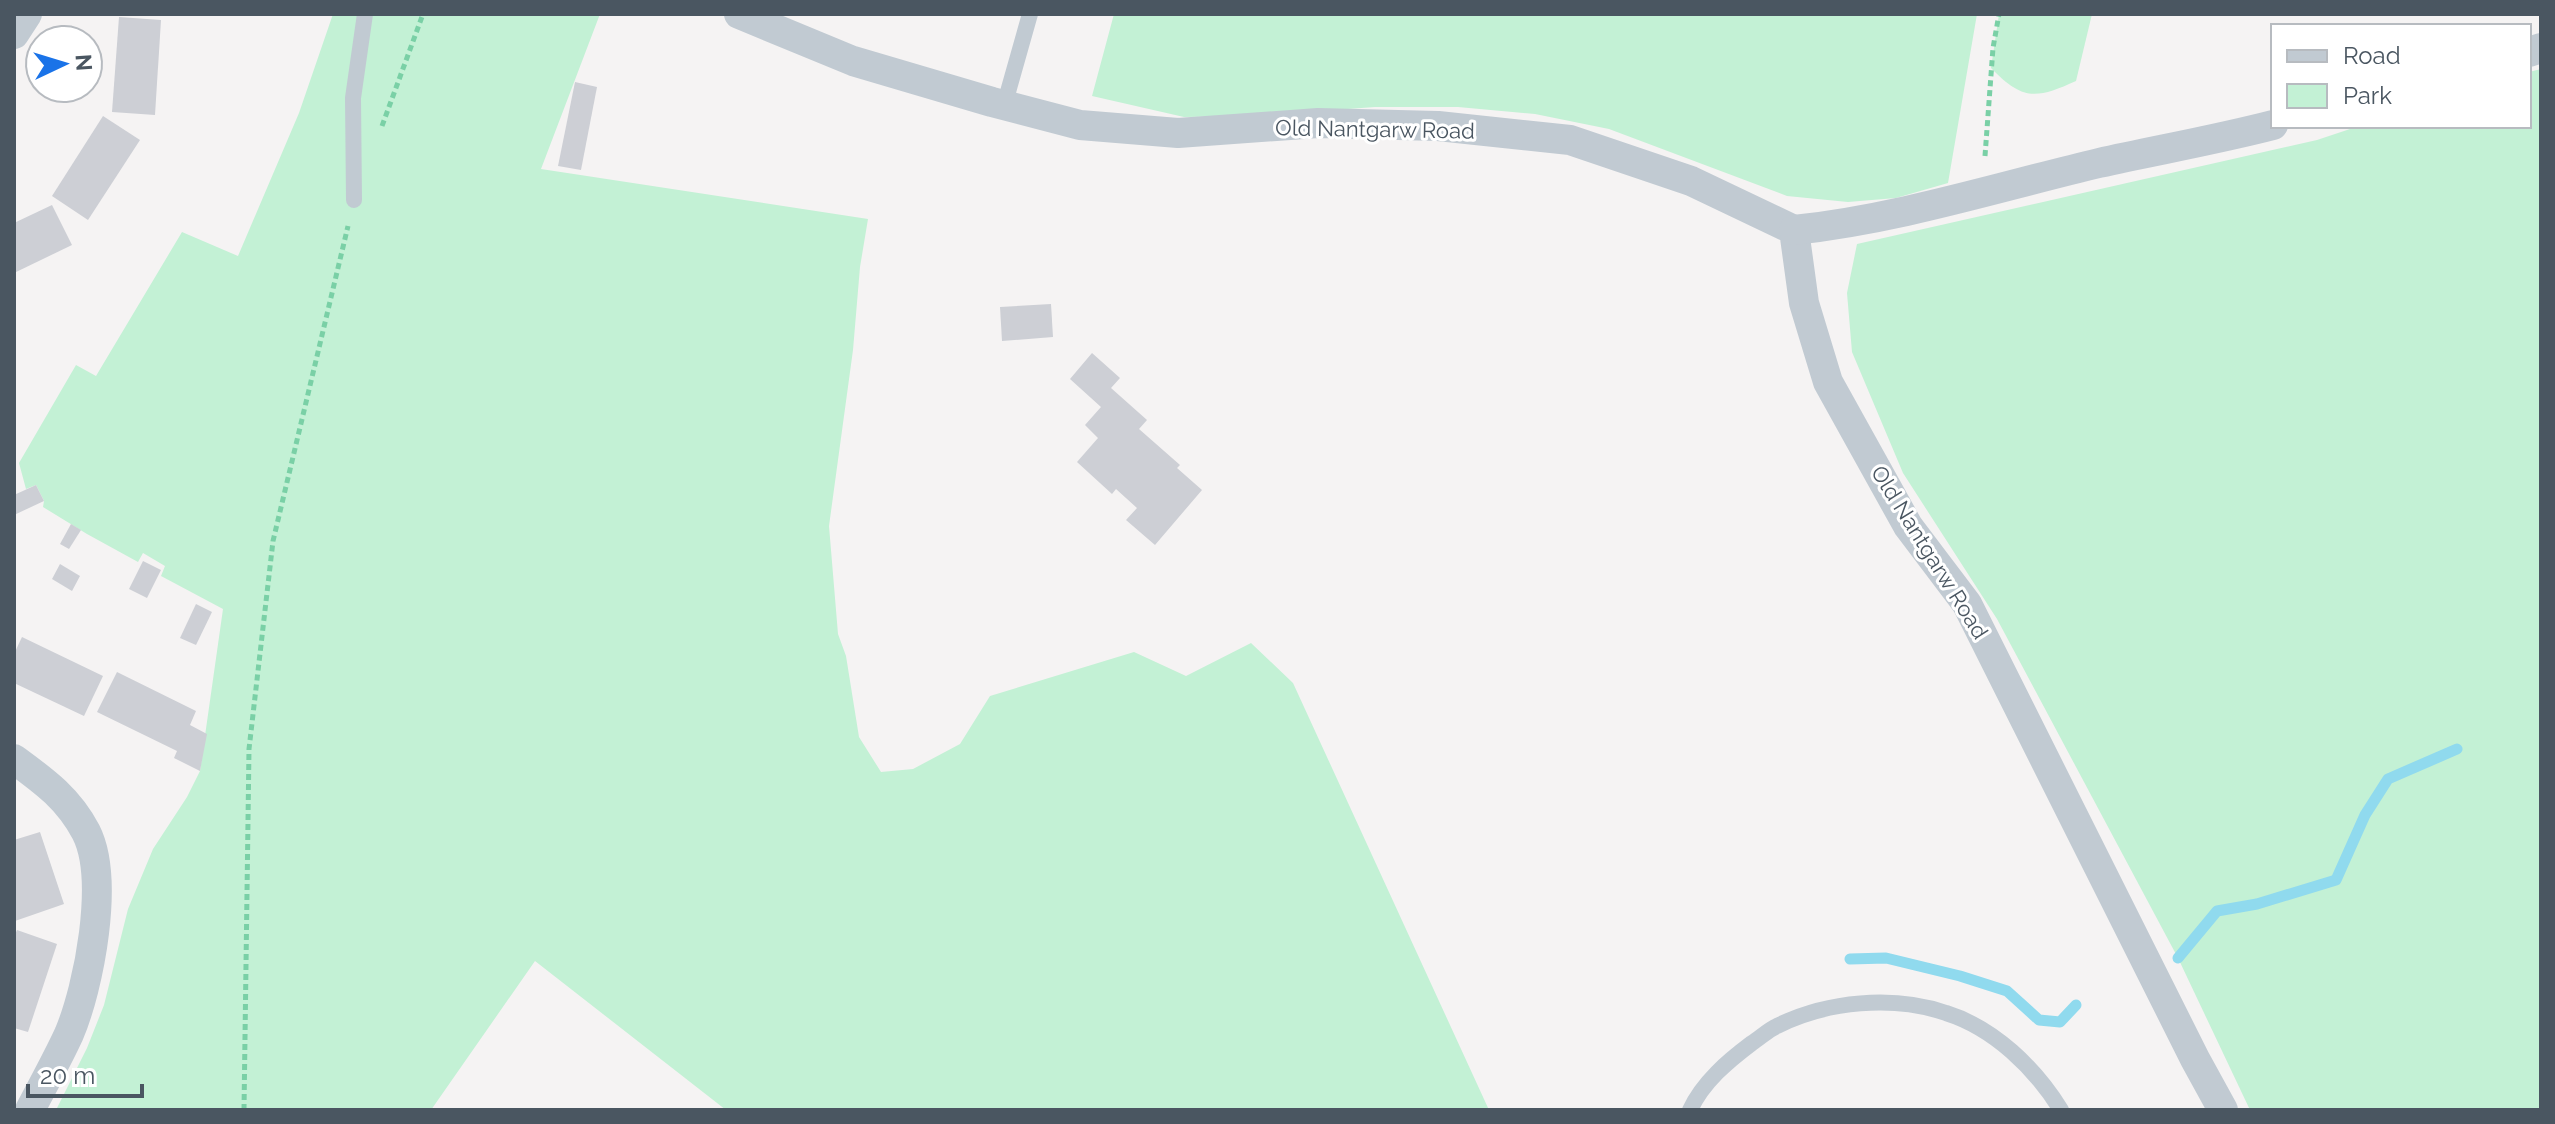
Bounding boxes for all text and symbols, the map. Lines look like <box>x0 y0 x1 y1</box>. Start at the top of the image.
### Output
north arrow <box>24 24 104 104</box>
legend <box>2271 24 2531 128</box>
text: Road <box>2343 41 2401 70</box>
text: N <box>70 53 98 72</box>
text: Park <box>2343 81 2392 110</box>
street label: Old Nantgarw Road <box>1275 114 1475 144</box>
street label: Old Nantgarw Road <box>1866 460 1994 644</box>
scale bar <box>28 1048 142 1098</box>
text: 20 m <box>40 1061 95 1090</box>

